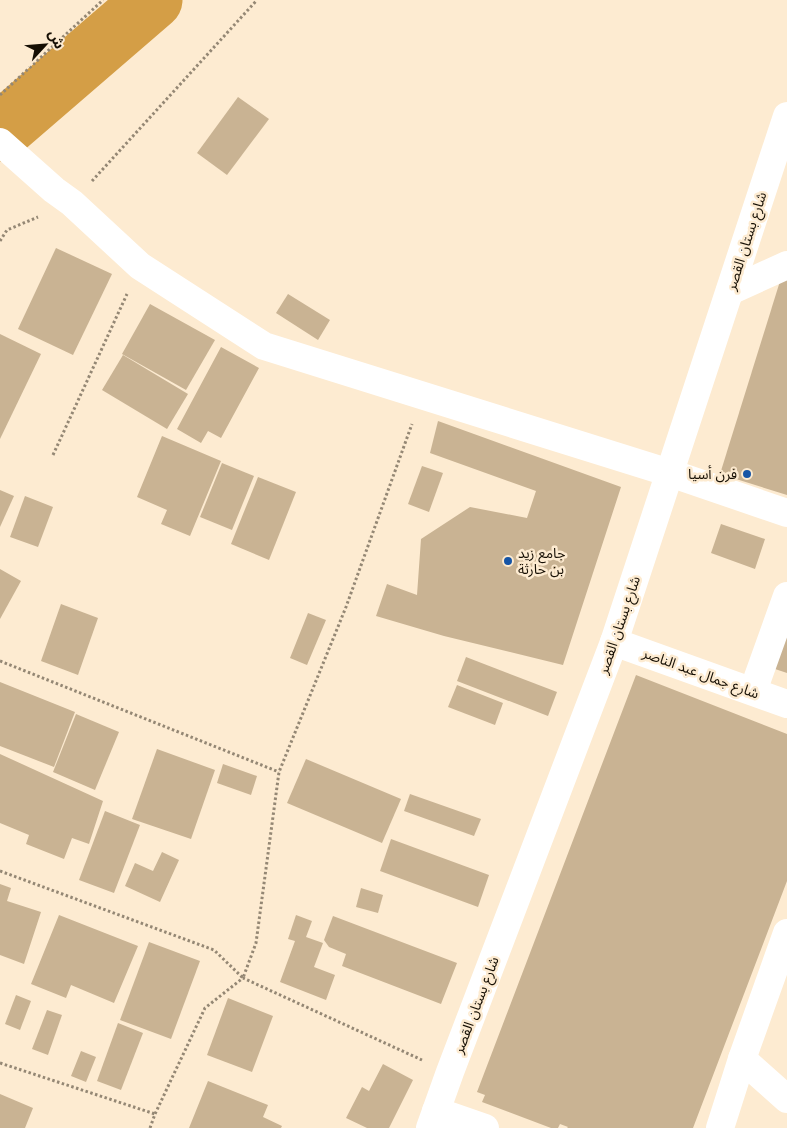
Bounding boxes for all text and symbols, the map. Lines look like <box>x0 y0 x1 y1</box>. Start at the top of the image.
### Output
north arrow <box>20 20 70 70</box>
text: ش <box>45 27 69 51</box>
street label: شارع بستان القصر <box>721 189 772 294</box>
place label: فرن أسيا <box>688 465 737 483</box>
marker: فرن أسيا <box>741 468 753 480</box>
place label: جامع زيد بن حارثة <box>518 544 565 578</box>
marker: جامع زيد بن حارثة <box>502 555 514 567</box>
street label: شارع بستان القصر <box>593 574 646 678</box>
street label: شارع جمال عبد الناصر <box>639 643 762 704</box>
street label: شارع بستان القصر <box>449 954 505 1058</box>

